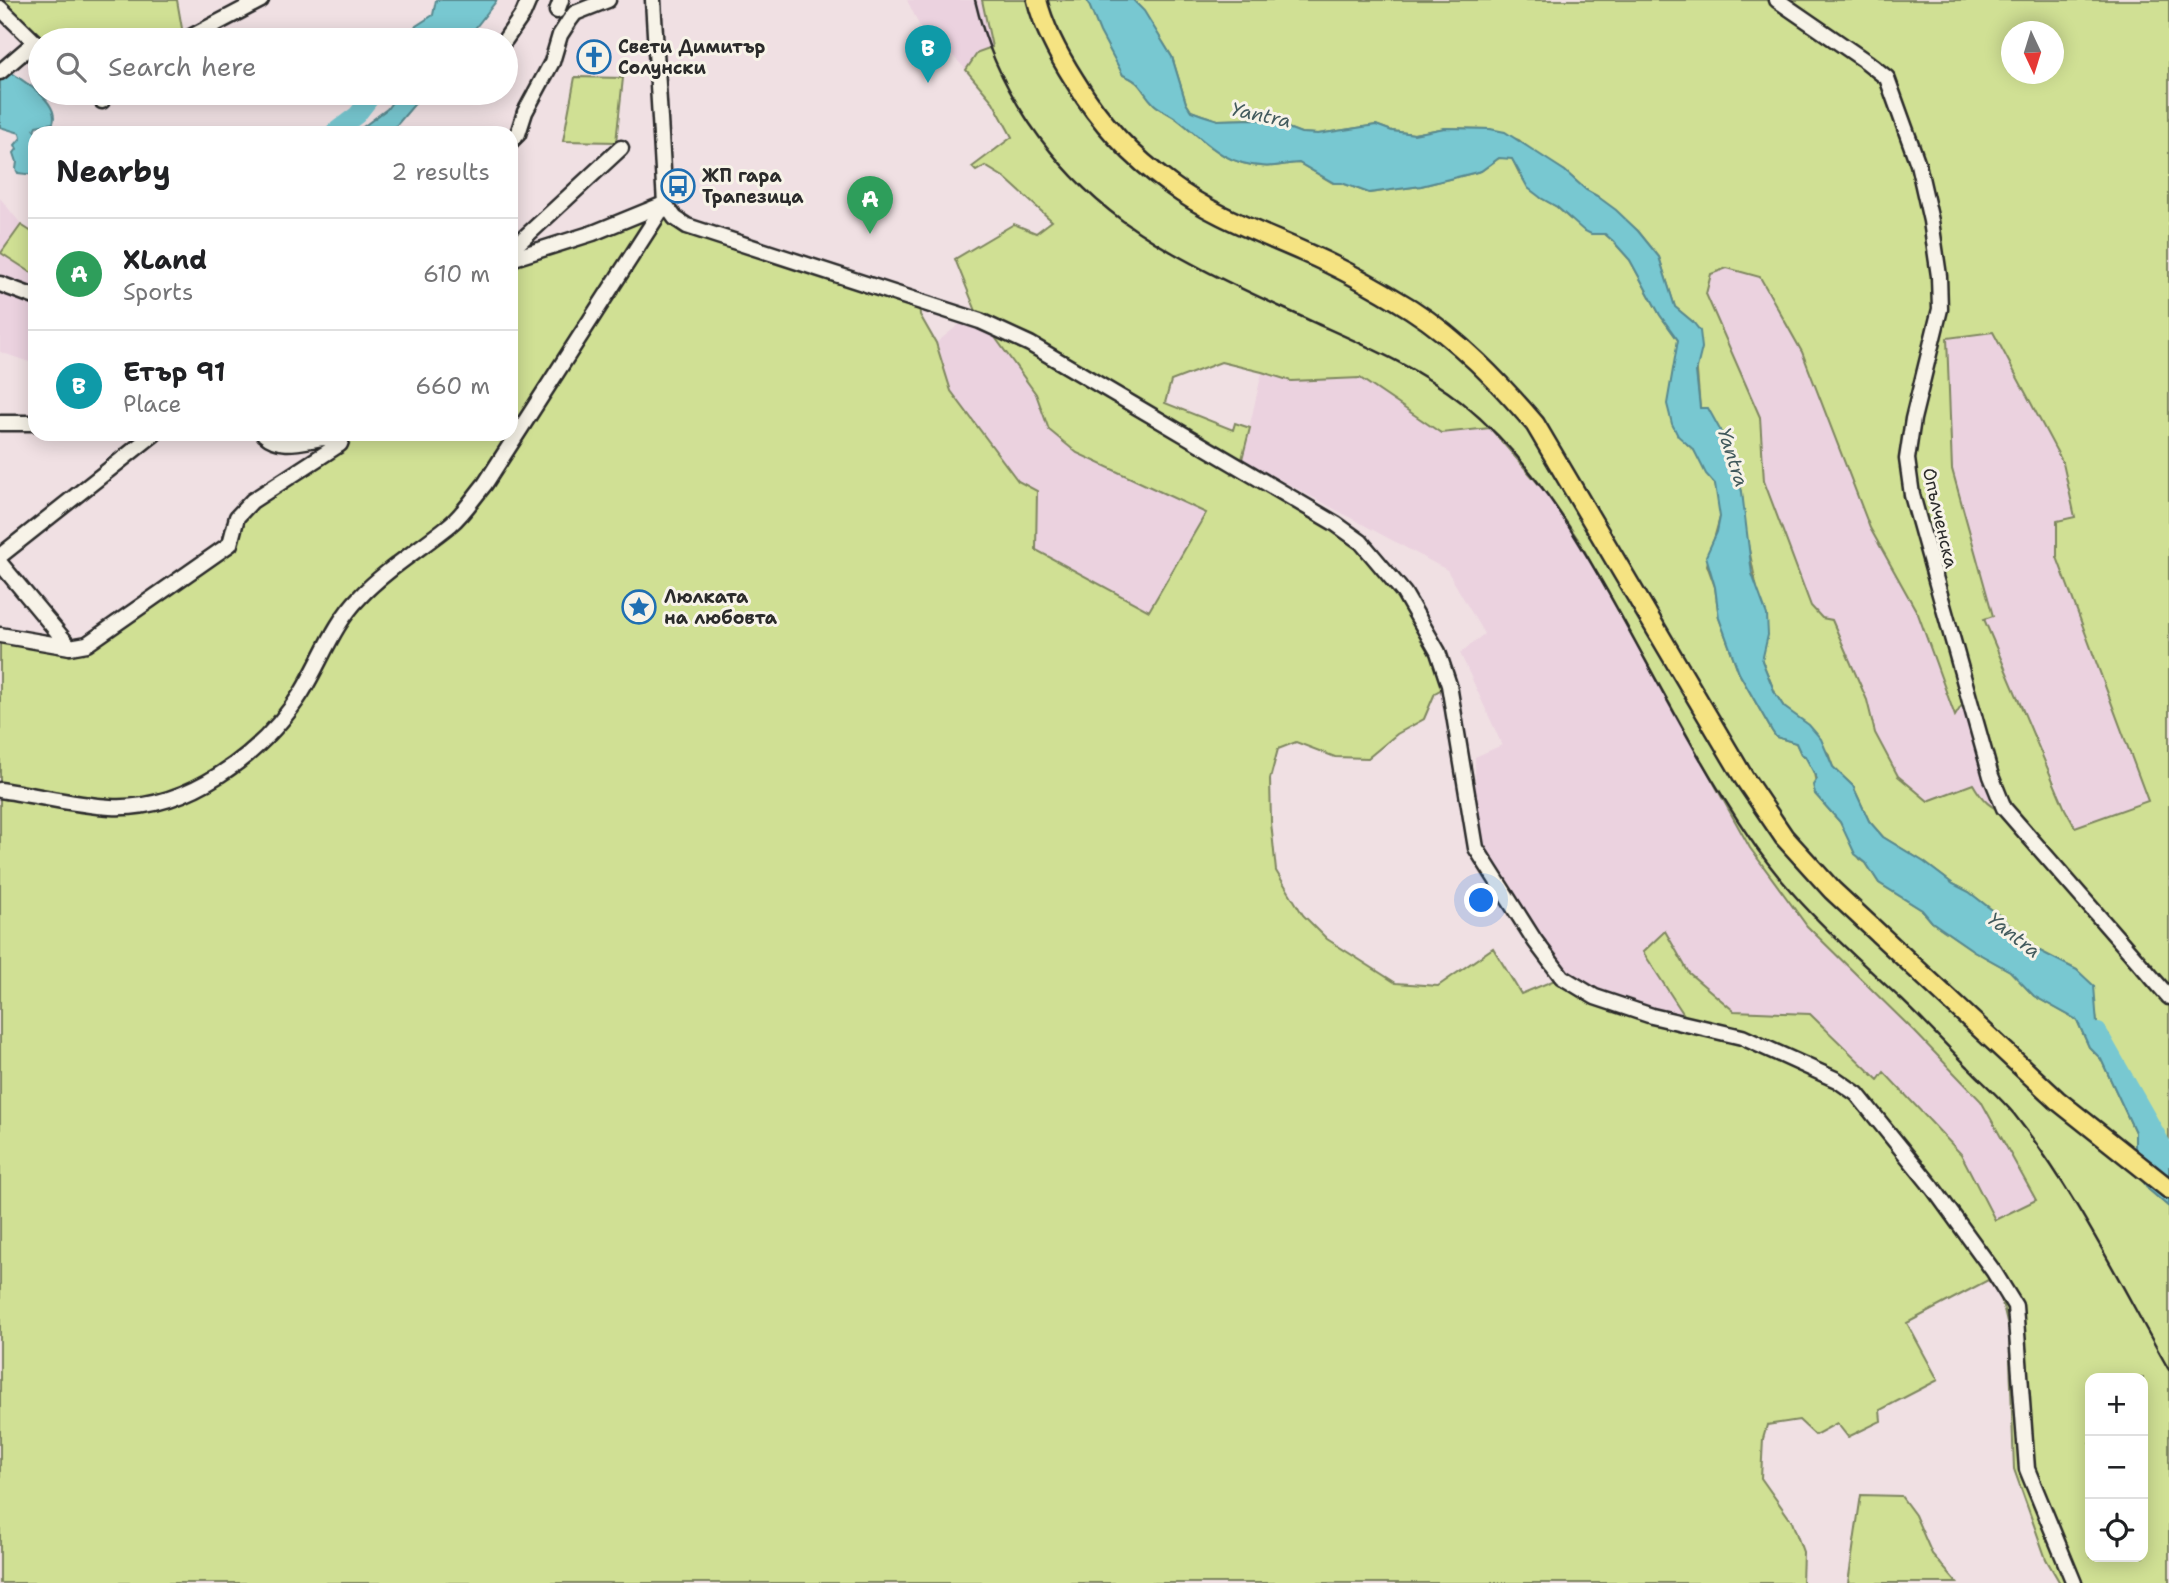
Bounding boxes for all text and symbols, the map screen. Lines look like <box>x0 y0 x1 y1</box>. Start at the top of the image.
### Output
north arrow <box>2001 21 2064 84</box>
pin: B <box>905 25 951 83</box>
search box <box>28 28 518 105</box>
place label: Свети Димитър Солунски <box>618 35 765 80</box>
church icon: Свети Димитър Солунски <box>575 38 613 76</box>
icon: search <box>52 48 90 86</box>
text: Search here <box>108 49 257 84</box>
water label: Yantra <box>1229 96 1293 134</box>
text: Nearby <box>56 151 171 192</box>
text: 2 results <box>391 157 490 187</box>
place label: ЖП гара Трапезица <box>702 164 804 209</box>
bus stop icon: ЖП гара Трапезица <box>659 167 697 205</box>
pin: A <box>847 176 893 234</box>
text: XLand <box>123 242 207 277</box>
text: A <box>70 259 88 289</box>
text: 610 m <box>423 259 490 289</box>
text: Sports <box>123 277 194 307</box>
text: Етър 91 <box>123 354 226 389</box>
text: B <box>72 371 86 401</box>
text: 660 m <box>415 371 490 401</box>
text: Place <box>123 389 182 419</box>
water label: Yantra <box>1712 424 1754 490</box>
street label: Опълченска <box>1917 465 1963 571</box>
place label: Люлката на любовта <box>664 585 778 630</box>
place icon: Люлката на любовта <box>620 588 658 626</box>
your location <box>1464 883 1498 917</box>
water label: Yantra <box>1982 906 2046 964</box>
map controls <box>2085 1373 2148 1562</box>
button: + <box>2085 1373 2148 1436</box>
button: − <box>2085 1436 2148 1499</box>
button: locate <box>2085 1499 2148 1562</box>

